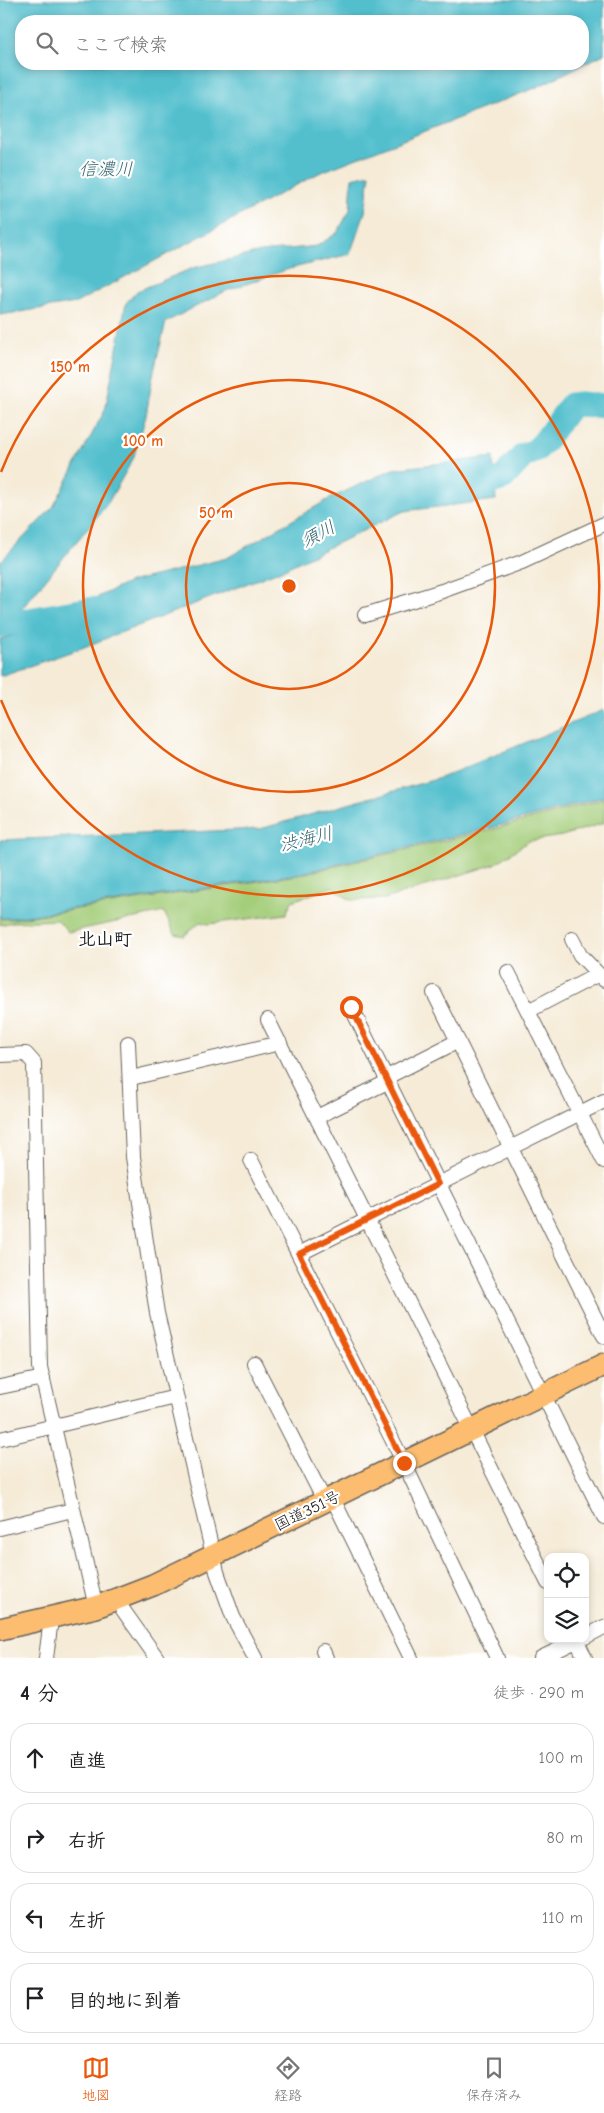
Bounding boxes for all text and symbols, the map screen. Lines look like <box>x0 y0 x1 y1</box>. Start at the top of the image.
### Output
search box <box>15 15 589 70</box>
icon: search <box>33 29 61 57</box>
text: ここで検索 <box>73 34 168 56</box>
water label: 信濃川 <box>79 159 133 180</box>
text: 150 m <box>50 358 90 376</box>
text: 100 m <box>123 432 163 450</box>
text: 50 m <box>199 504 233 522</box>
water label: 須川 <box>297 517 339 552</box>
centre of rings <box>280 577 298 595</box>
water label: 渋海川 <box>277 823 335 856</box>
district label: 北山町 <box>78 929 132 950</box>
route start <box>340 996 363 1019</box>
route end <box>393 1452 416 1475</box>
street label: 国道351号 <box>272 1487 343 1535</box>
map controls <box>544 1553 589 1643</box>
button: locate <box>544 1553 589 1598</box>
button: layers <box>544 1598 589 1643</box>
text: 4 分 <box>20 1681 58 1705</box>
text: 徒歩 · 290 m <box>493 1684 584 1702</box>
icon: ahead <box>21 1744 49 1772</box>
text: 100 m <box>539 1749 583 1767</box>
text: 直進 <box>68 1750 106 1772</box>
icon: right <box>21 1824 49 1852</box>
text: 80 m <box>546 1829 583 1847</box>
text: 右折 <box>68 1830 106 1852</box>
icon: left <box>21 1904 49 1932</box>
text: 110 m <box>542 1909 583 1927</box>
text: 左折 <box>68 1910 106 1932</box>
icon: arrive <box>21 1984 49 2012</box>
text: 目的地に到着 <box>68 1990 182 2012</box>
tab: 地図 <box>82 2054 110 2104</box>
tab: 経路 <box>274 2054 302 2104</box>
tab: 保存済み <box>466 2054 522 2104</box>

